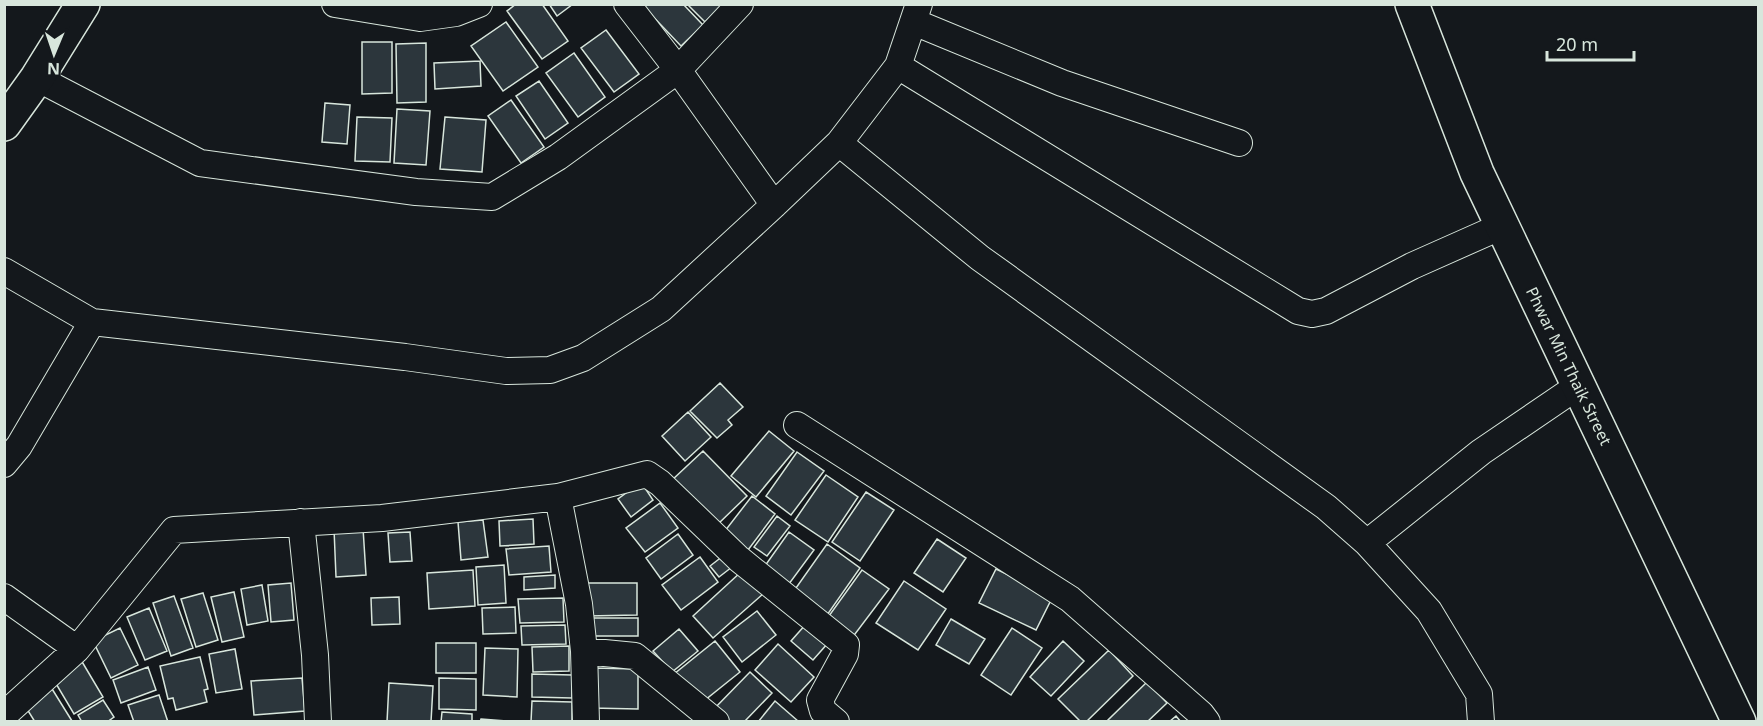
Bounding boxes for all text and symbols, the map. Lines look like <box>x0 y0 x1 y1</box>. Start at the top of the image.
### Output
north arrow <box>24 24 84 84</box>
scale bar <box>1547 24 1634 62</box>
text: 20 m <box>1556 32 1598 56</box>
text: N <box>47 58 60 80</box>
street label: Phwar Min Thaik Street <box>1521 283 1617 449</box>

